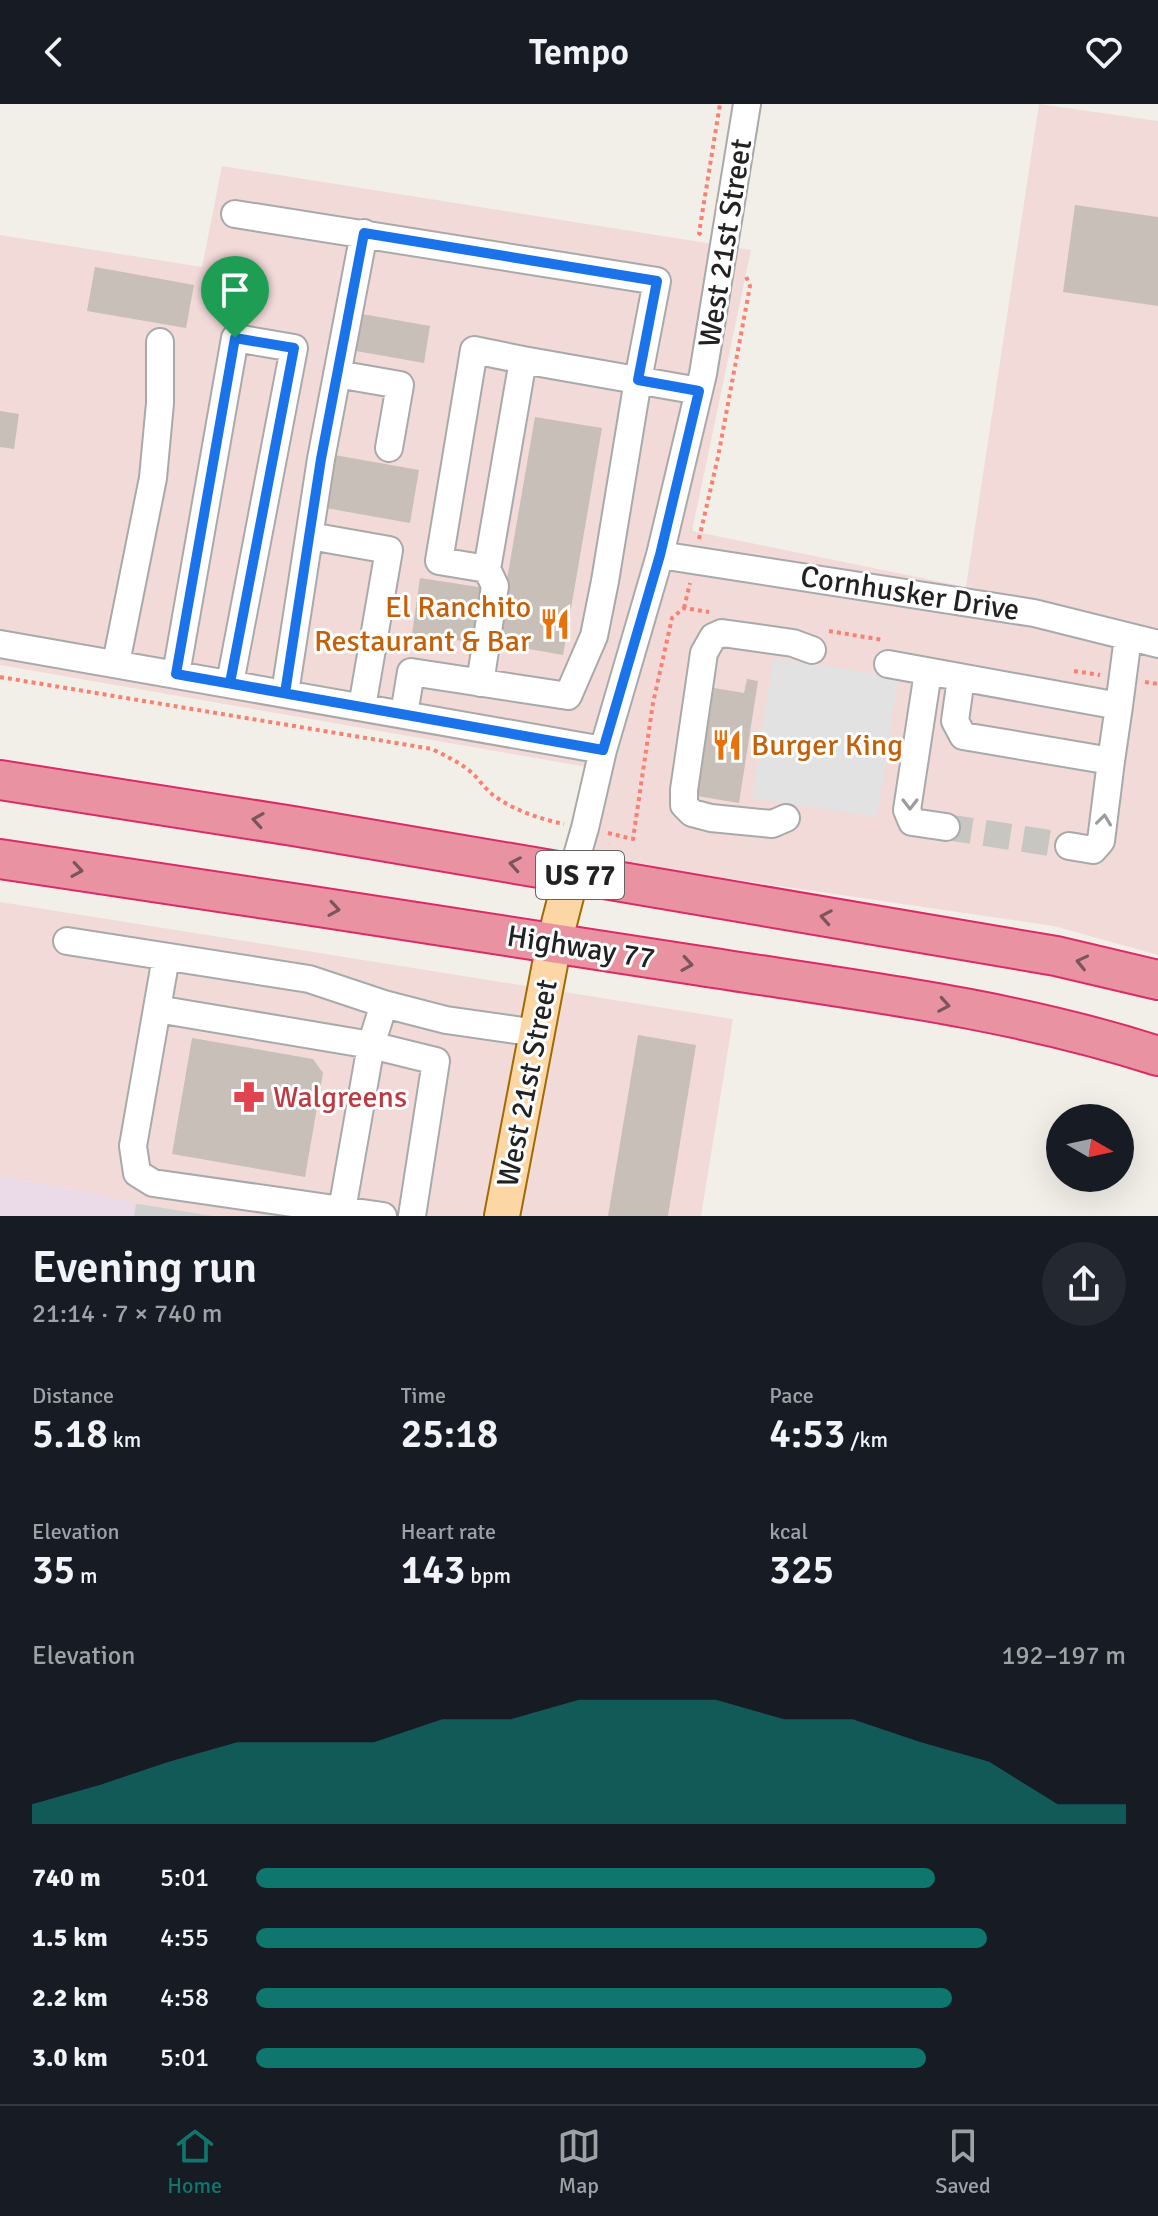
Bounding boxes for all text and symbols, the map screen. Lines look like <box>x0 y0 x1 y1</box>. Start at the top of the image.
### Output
icon: back <box>32 30 76 74</box>
text: Tempo <box>529 30 629 75</box>
icon: heart <box>1082 30 1126 74</box>
street label: West 21st Street <box>691 136 760 350</box>
pin <box>201 256 269 338</box>
icon: arrive <box>213 268 257 312</box>
street label: Cornhusker Drive <box>798 558 1022 629</box>
place label: El Ranchito Restaurant & Bar <box>314 589 531 660</box>
restaurant icon: El Ranchito Restaurant & Bar <box>538 607 572 641</box>
place label: Burger King <box>751 727 903 764</box>
restaurant icon: Burger King <box>710 728 744 762</box>
one-way arrow <box>901 798 919 811</box>
one-way arrow <box>251 813 265 830</box>
one-way arrow <box>1095 813 1112 826</box>
road number: US 77 <box>536 851 624 899</box>
one-way arrow <box>508 856 521 873</box>
one-way arrow <box>70 861 84 878</box>
one-way arrow <box>327 900 341 917</box>
one-way arrow <box>819 909 833 926</box>
street label: Highway 77 <box>504 918 658 977</box>
one-way arrow <box>680 954 694 971</box>
one-way arrow <box>1076 954 1089 971</box>
street label: West 21st Street <box>489 976 566 1190</box>
one-way arrow <box>937 995 950 1012</box>
place label: Walgreens <box>273 1079 407 1116</box>
pharmacy icon: Walgreens <box>232 1080 266 1114</box>
north arrow <box>1046 1104 1134 1192</box>
map controls <box>1046 1104 1134 1192</box>
text: Evening run <box>32 1241 257 1295</box>
button: share <box>1042 1242 1126 1326</box>
text: 21:14 · 7 × 740 m <box>32 1298 223 1330</box>
text: Distance <box>32 1382 114 1409</box>
text: Time <box>401 1382 446 1409</box>
text: Pace <box>769 1382 814 1409</box>
text: 5.18 <box>32 1409 108 1459</box>
text: 25:18 <box>401 1409 498 1459</box>
text: 4:53 <box>769 1409 845 1459</box>
text: km <box>108 1426 141 1453</box>
text: /km <box>845 1426 888 1453</box>
text: Elevation <box>32 1518 120 1545</box>
text: Heart rate <box>401 1518 496 1545</box>
text: kcal <box>769 1518 808 1545</box>
text: 35 <box>32 1545 75 1595</box>
text: 143 <box>401 1545 465 1595</box>
text: 325 <box>769 1545 834 1595</box>
text: m <box>75 1562 98 1589</box>
text: bpm <box>465 1562 511 1589</box>
text: Elevation <box>32 1640 136 1672</box>
text: 192–197 m <box>1002 1640 1126 1672</box>
text: 740 m <box>32 1862 101 1894</box>
text: 5:01 <box>160 1862 209 1894</box>
text: 1.5 km <box>32 1922 108 1954</box>
text: 4:55 <box>160 1922 209 1954</box>
text: 2.2 km <box>32 1982 108 2014</box>
text: 4:58 <box>160 1982 209 2014</box>
text: 3.0 km <box>32 2042 108 2074</box>
text: 5:01 <box>160 2042 209 2074</box>
tab: Home <box>167 2124 222 2199</box>
tab: Map <box>557 2124 601 2199</box>
tab: Saved <box>935 2124 991 2199</box>

